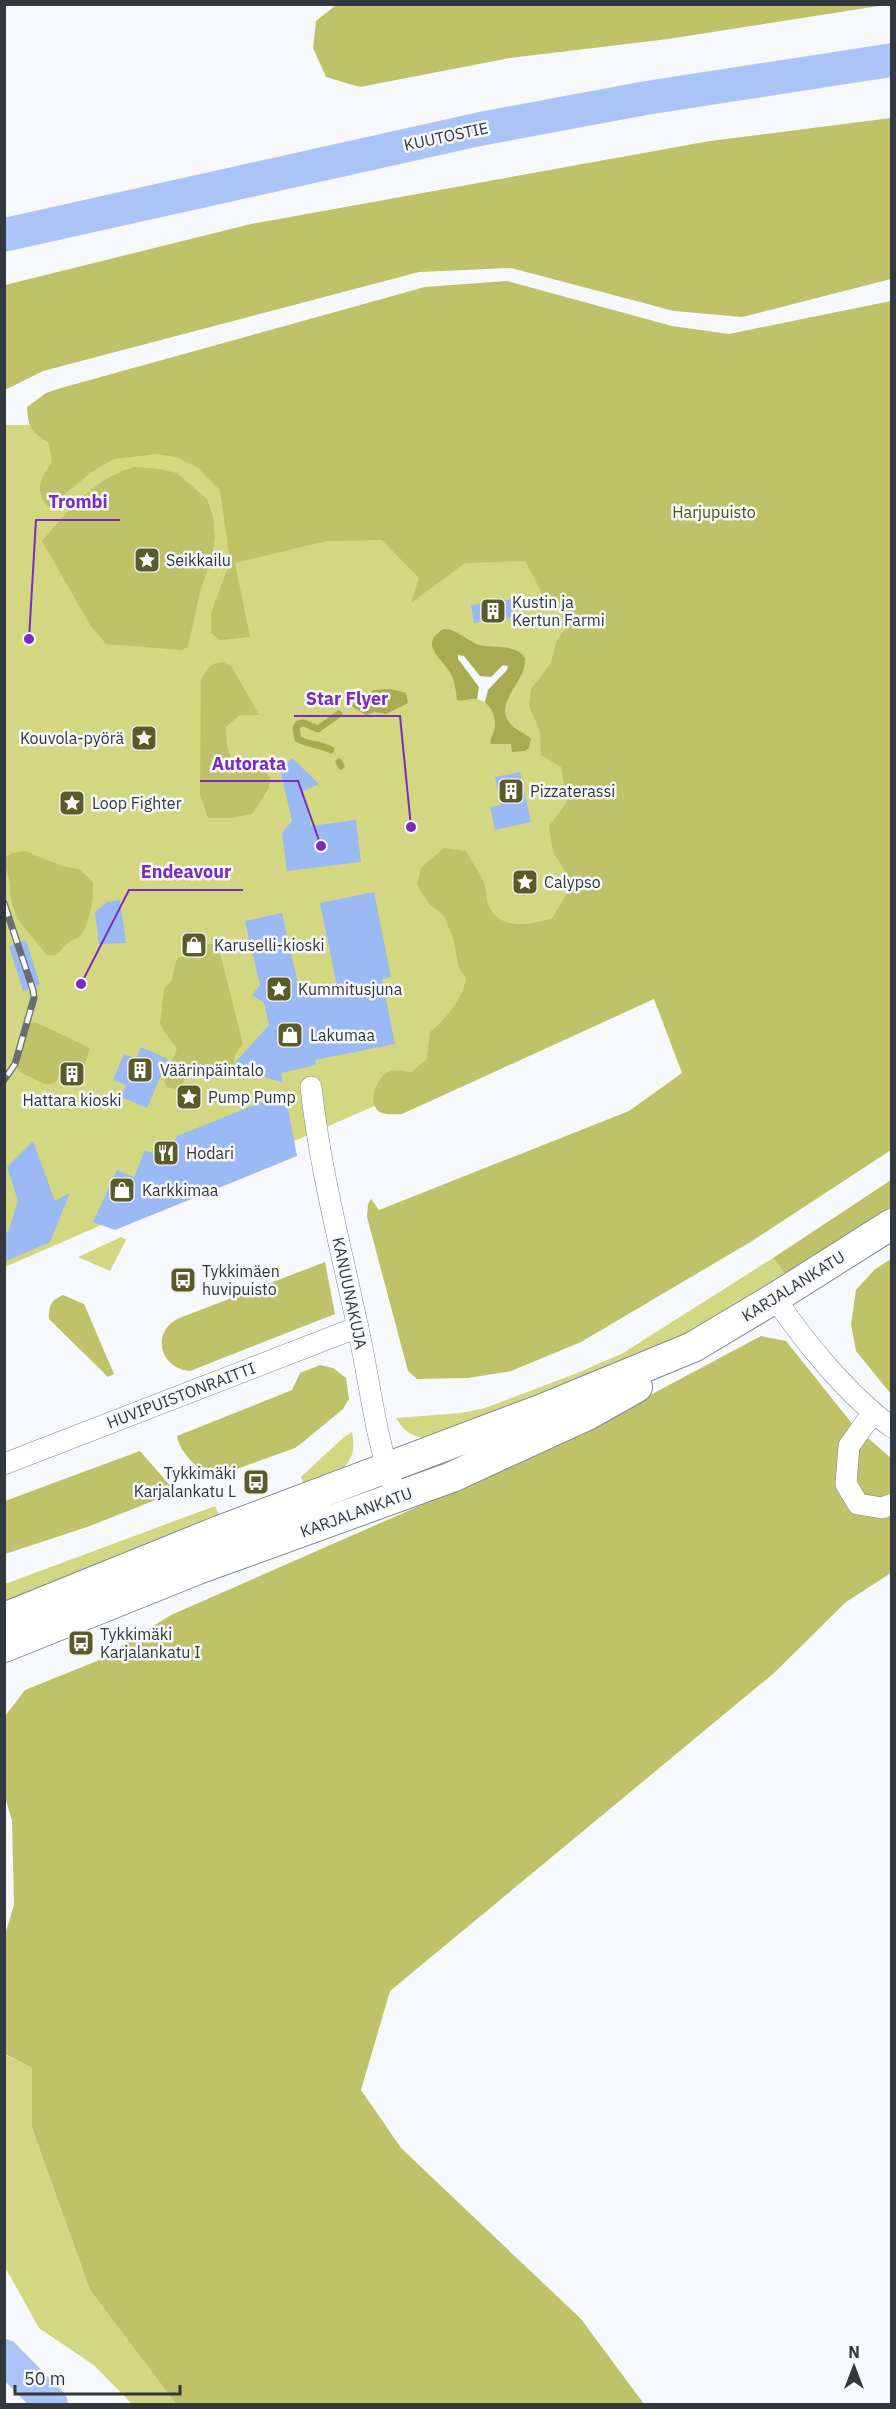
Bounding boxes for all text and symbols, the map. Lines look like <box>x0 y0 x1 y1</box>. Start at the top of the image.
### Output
street label: KUUTOSTIE <box>402 117 490 155</box>
callout: Trombi <box>36 484 120 520</box>
text: Trombi <box>48 490 108 513</box>
park label: Harjupuisto <box>672 502 756 522</box>
place icon: Seikkailu <box>132 545 162 575</box>
place label: Seikkailu <box>166 550 231 570</box>
place label: Kustin ja Kertun Farmi <box>512 592 605 630</box>
building icon: Kustin ja Kertun Farmi <box>478 596 508 626</box>
callout: Star Flyer <box>294 680 400 716</box>
text: Star Flyer <box>306 687 388 710</box>
place icon: Kouvola-pyörä <box>129 723 159 753</box>
place label: Kouvola-pyörä <box>20 728 124 748</box>
callout: Autorata <box>200 745 298 781</box>
text: Autorata <box>212 752 286 775</box>
building icon: Pizzaterassi <box>496 776 526 806</box>
place label: Pizzaterassi <box>530 781 615 801</box>
place icon: Loop Fighter <box>57 788 87 818</box>
place label: Loop Fighter <box>92 793 182 813</box>
callout: Endeavour <box>129 854 243 890</box>
text: Endeavour <box>141 860 231 883</box>
place icon: Calypso <box>510 867 540 897</box>
place label: Calypso <box>544 872 601 892</box>
shop icon: Karuselli-kioski <box>179 930 209 960</box>
place label: Karuselli-kioski <box>214 935 325 955</box>
place icon: Kummitusjuna <box>264 974 294 1004</box>
place label: Kummitusjuna <box>298 979 403 999</box>
shop icon: Lakumaa <box>275 1020 305 1050</box>
place label: Lakumaa <box>310 1025 375 1045</box>
building icon: Väärinpäintalo <box>125 1055 155 1085</box>
building icon: Hattara kioski <box>57 1059 87 1089</box>
place label: Väärinpäintalo <box>160 1060 264 1080</box>
place icon: Pump Pump <box>174 1082 204 1112</box>
place label: Pump Pump <box>208 1087 296 1107</box>
place label: Hattara kioski <box>22 1090 122 1110</box>
restaurant icon: Hodari <box>151 1138 181 1168</box>
place label: Hodari <box>186 1143 234 1163</box>
shop icon: Karkkimaa <box>107 1175 137 1205</box>
place label: Karkkimaa <box>142 1180 219 1200</box>
street label: KANUUNAKUJA <box>328 1235 372 1351</box>
street label: KARJALANKATU <box>738 1246 848 1326</box>
place label: Tykkimäen huvipuisto <box>202 1261 280 1299</box>
bus stop icon: Tykkimäen huvipuisto <box>168 1265 198 1295</box>
street label: HUVIPUISTONRAITTI <box>104 1357 258 1433</box>
place label: Tykkimäki Karjalankatu L <box>134 1463 236 1501</box>
bus stop icon: Tykkimäki Karjalankatu L <box>241 1467 271 1497</box>
street label: KARJALANKATU <box>297 1482 415 1542</box>
place label: Tykkimäki Karjalankatu I <box>100 1624 201 1662</box>
bus stop icon: Tykkimäki Karjalankatu I <box>66 1628 96 1658</box>
north arrow <box>824 2337 884 2397</box>
text: N <box>848 2342 860 2362</box>
scale bar <box>15 2358 180 2396</box>
text: 50 m <box>24 2367 66 2390</box>

